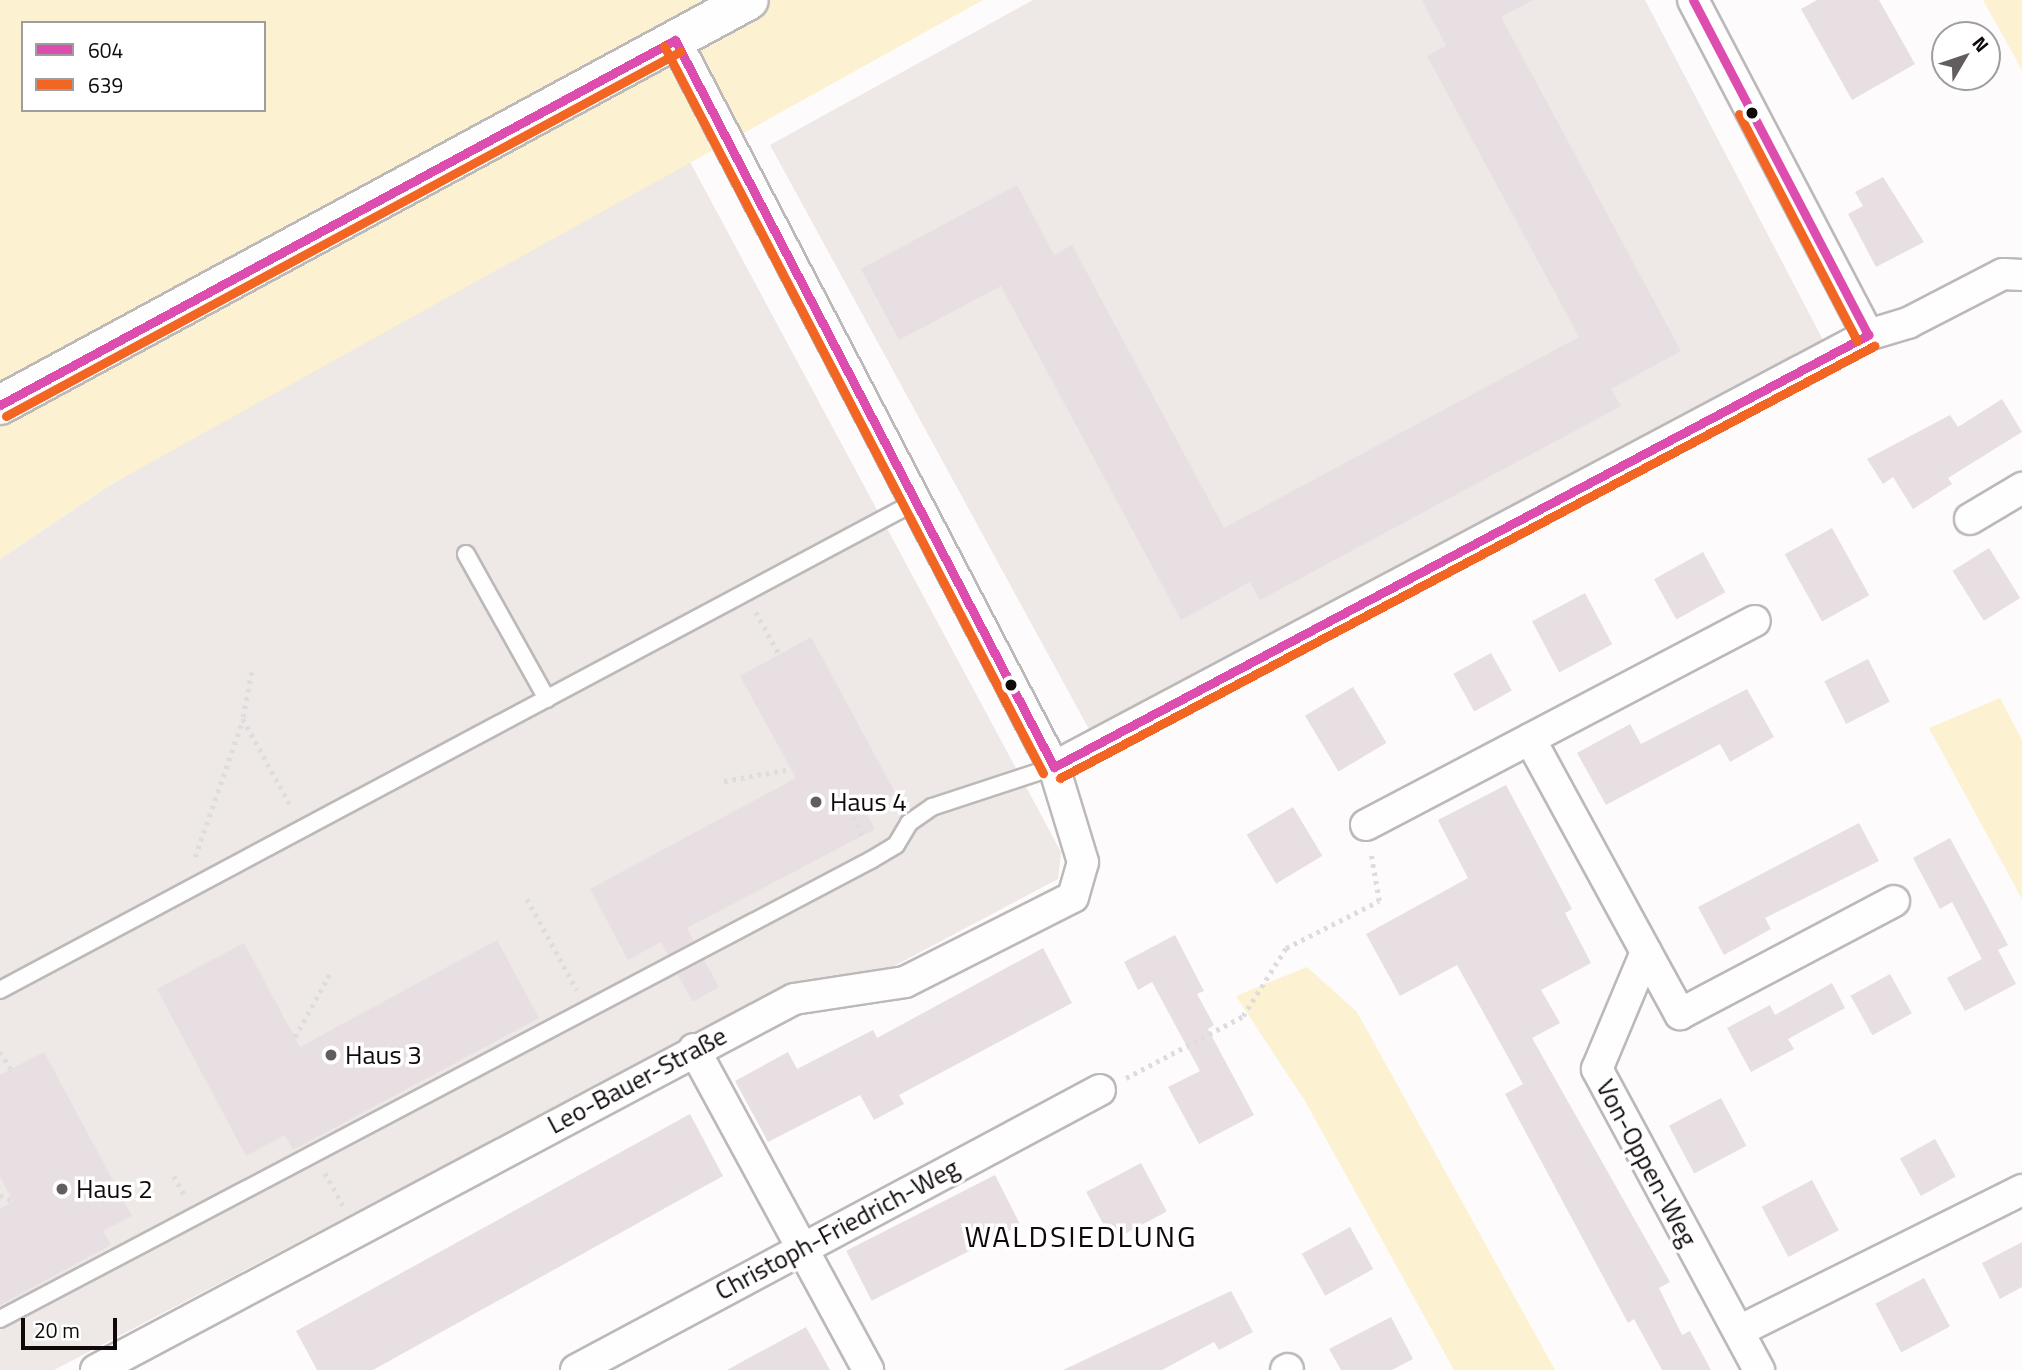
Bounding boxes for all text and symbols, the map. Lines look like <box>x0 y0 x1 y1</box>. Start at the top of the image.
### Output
legend <box>21 21 266 112</box>
north arrow <box>1931 21 2001 91</box>
text: N <box>1966 29 1997 58</box>
text: 604 <box>88 34 123 66</box>
text: 639 <box>88 69 123 101</box>
unlabelled marker <box>1745 106 1759 120</box>
unlabelled marker <box>1004 678 1018 692</box>
place label: Haus 4 <box>830 786 907 818</box>
marker: Haus 4 <box>808 794 824 810</box>
street label: Leo-Bauer-Straße <box>542 1020 732 1140</box>
place label: Haus 3 <box>345 1039 422 1071</box>
marker: Haus 3 <box>323 1047 339 1063</box>
street label: Von-Oppen-Weg <box>1590 1074 1704 1252</box>
street label: Christoph-Friedrich-Weg <box>710 1152 964 1306</box>
place label: Haus 2 <box>76 1173 153 1205</box>
marker: Haus 2 <box>54 1181 70 1197</box>
district label: WALDSIEDLUNG <box>966 1218 1196 1254</box>
scale bar <box>24 1304 121 1348</box>
text: 20 m <box>34 1314 80 1346</box>

